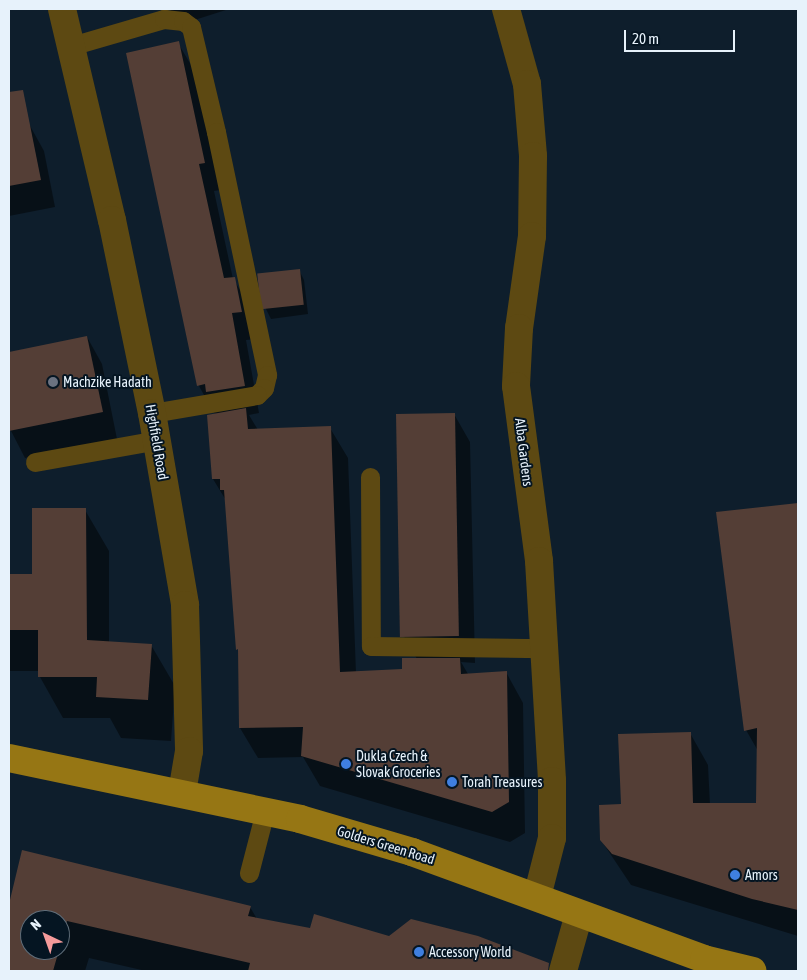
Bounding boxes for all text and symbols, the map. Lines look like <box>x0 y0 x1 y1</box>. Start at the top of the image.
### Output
scale bar <box>627 20 738 52</box>
text: 20 m <box>632 30 659 47</box>
place label: Machzike Hadath <box>63 374 152 390</box>
marker: Machzike Hadath <box>47 376 59 388</box>
street label: Highfield Road <box>142 403 172 481</box>
street label: Alba Gardens <box>511 417 537 487</box>
place label: Dukla Czech & Slovak Groceries <box>356 748 440 780</box>
marker: Dukla Czech & Slovak Groceries <box>340 758 352 770</box>
place label: Torah Treasures <box>462 774 542 790</box>
marker: Torah Treasures <box>446 776 458 788</box>
street label: Golders Green Road <box>335 822 437 868</box>
place label: Amors <box>745 867 778 883</box>
marker: Amors <box>729 869 741 881</box>
north arrow <box>20 910 70 960</box>
text: N <box>27 916 44 933</box>
place label: Accessory World <box>429 944 512 960</box>
marker: Accessory World <box>413 946 425 958</box>

